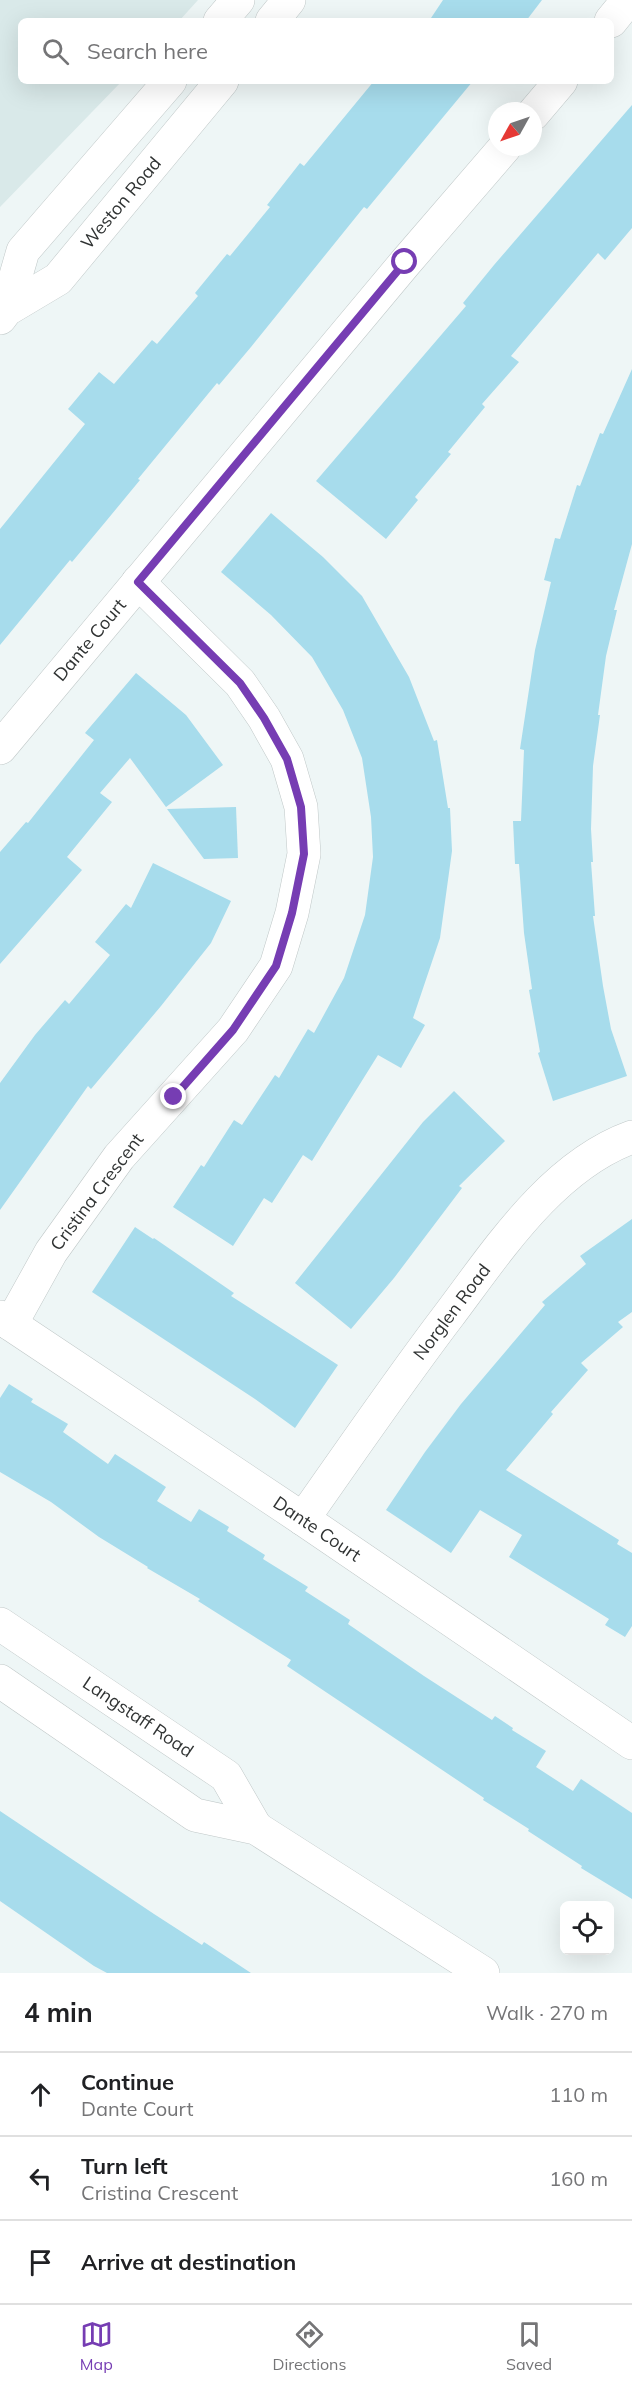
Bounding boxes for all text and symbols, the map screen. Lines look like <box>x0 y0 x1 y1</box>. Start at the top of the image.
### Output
search box <box>18 18 614 84</box>
icon: search <box>39 35 72 68</box>
text: Search here <box>87 37 208 65</box>
north arrow <box>488 102 542 156</box>
street label: Weston Road <box>75 152 166 254</box>
route start <box>391 248 417 274</box>
street label: Dante Court <box>48 594 131 686</box>
route end <box>160 1083 186 1109</box>
street label: Cristina Crescent <box>45 1128 148 1255</box>
street label: Norglen Road <box>408 1259 495 1364</box>
street label: Dante Court <box>269 1491 366 1566</box>
street label: Langstaff Road <box>79 1671 198 1762</box>
map controls <box>560 1901 614 1955</box>
button: locate <box>560 1901 614 1955</box>
text: 4 min <box>24 1996 93 2029</box>
text: Walk · 270 m <box>486 2000 608 2025</box>
text: Continue <box>81 2068 174 2096</box>
icon: ahead <box>24 2078 57 2111</box>
text: 110 m <box>549 2082 608 2107</box>
text: Dante Court <box>81 2096 193 2121</box>
text: Turn left <box>81 2152 168 2180</box>
icon: left <box>24 2162 57 2195</box>
text: 160 m <box>549 2166 608 2191</box>
text: Cristina Crescent <box>81 2180 238 2205</box>
icon: arrive <box>24 2246 57 2279</box>
text: Arrive at destination <box>81 2248 296 2276</box>
tab: Map <box>80 2318 113 2374</box>
tab: Directions <box>272 2318 346 2374</box>
tab: Saved <box>506 2318 552 2374</box>

